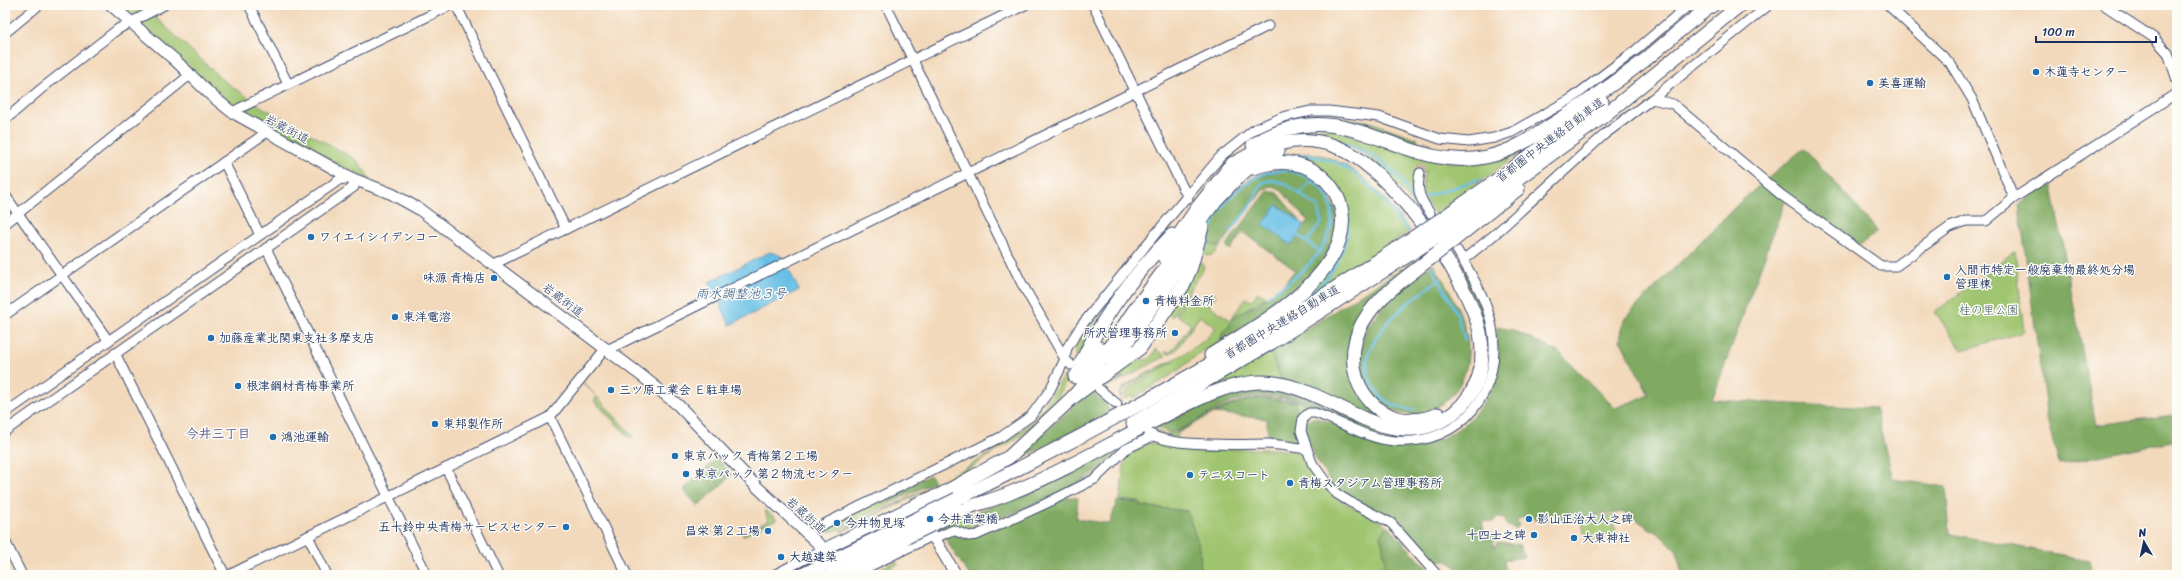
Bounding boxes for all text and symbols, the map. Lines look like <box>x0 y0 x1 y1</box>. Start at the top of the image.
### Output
scale bar <box>2036 18 2156 44</box>
text: 100 m <box>2042 21 2075 43</box>
place label: 木蓮寺センター <box>2044 61 2128 83</box>
marker: 木蓮寺センター <box>2031 67 2041 77</box>
place label: 美喜運輸 <box>1878 72 1926 94</box>
marker: 美喜運輸 <box>1865 78 1875 88</box>
street label: 首都圏中央連絡自動車道 <box>1491 91 1609 189</box>
street label: 岩蔵街道 <box>261 108 313 150</box>
place label: ワイエイシイデンコー <box>319 226 439 248</box>
marker: ワイエイシイデンコー <box>306 232 316 242</box>
place label: 入間市特定一般廃棄物最終処分場 管理棟 <box>1955 259 2135 295</box>
place label: 味源 青梅店 <box>423 267 486 289</box>
marker: 入間市特定一般廃棄物最終処分場 管理棟 <box>1942 272 1952 282</box>
marker: 味源 青梅店 <box>489 273 499 283</box>
street label: 岩蔵街道 <box>537 277 589 323</box>
street label: 首都圏中央連絡自動車道 <box>1220 279 1344 365</box>
water label: 雨水調整池３号 <box>695 282 787 305</box>
place label: 青梅料金所 <box>1154 290 1215 312</box>
marker: 青梅料金所 <box>1141 296 1151 306</box>
park label: 桂の里公園 <box>1959 299 2019 321</box>
place label: 東洋電溶 <box>403 306 451 328</box>
marker: 東洋電溶 <box>390 312 400 322</box>
place label: 所沢管理事務所 <box>1083 322 1168 344</box>
place label: 加藤産業北関東支社多摩支店 <box>219 327 375 349</box>
marker: 所沢管理事務所 <box>1170 328 1180 338</box>
marker: 加藤産業北関東支社多摩支店 <box>206 333 216 343</box>
place label: 根津鋼材青梅事業所 <box>246 375 355 397</box>
place label: 三ツ原工業会 Ｅ駐車場 <box>619 379 742 401</box>
marker: 根津鋼材青梅事業所 <box>233 381 243 391</box>
marker: 三ツ原工業会 Ｅ駐車場 <box>606 385 616 395</box>
place label: 東邦製作所 <box>443 413 504 435</box>
marker: 東邦製作所 <box>430 419 440 429</box>
district label: 今井三丁目 <box>185 422 251 445</box>
place label: 鴻池運輸 <box>281 426 329 448</box>
marker: 鴻池運輸 <box>268 432 278 442</box>
place label: 東京パック 青梅第２工場 <box>683 445 818 467</box>
marker: 東京パック 青梅第２工場 <box>670 451 680 461</box>
place label: 東京パック 第２物流センター <box>694 463 853 485</box>
place label: テニスコート <box>1198 464 1270 486</box>
marker: 東京パック 第２物流センター <box>681 469 691 479</box>
marker: テニスコート <box>1185 470 1195 480</box>
place label: 青梅スタジアム管理事務所 <box>1298 472 1443 494</box>
marker: 青梅スタジアム管理事務所 <box>1285 478 1295 488</box>
street label: 岩蔵街道 <box>781 491 831 539</box>
place label: 今井高架橋 <box>938 508 998 530</box>
place label: 影山正治大人之碑 <box>1537 508 1633 530</box>
place label: 今井物見塚 <box>845 512 905 534</box>
marker: 今井高架橋 <box>925 514 935 524</box>
marker: 影山正治大人之碑 <box>1524 514 1534 524</box>
place label: 五十鈴中央青梅サービスセンター <box>378 516 558 538</box>
marker: 今井物見塚 <box>832 518 842 528</box>
place label: 昌栄 第２工場 <box>685 520 760 542</box>
marker: 五十鈴中央青梅サービスセンター <box>561 522 571 532</box>
north arrow <box>2124 522 2164 562</box>
text: N <box>2136 523 2148 543</box>
place label: 十四士之碑 <box>1466 524 1526 546</box>
marker: 昌栄 第２工場 <box>763 526 773 536</box>
place label: 大東神社 <box>1582 527 1630 549</box>
marker: 十四士之碑 <box>1529 530 1539 540</box>
marker: 大東神社 <box>1569 533 1579 543</box>
place label: 大越建築 <box>789 546 837 568</box>
marker: 大越建築 <box>776 552 786 562</box>

